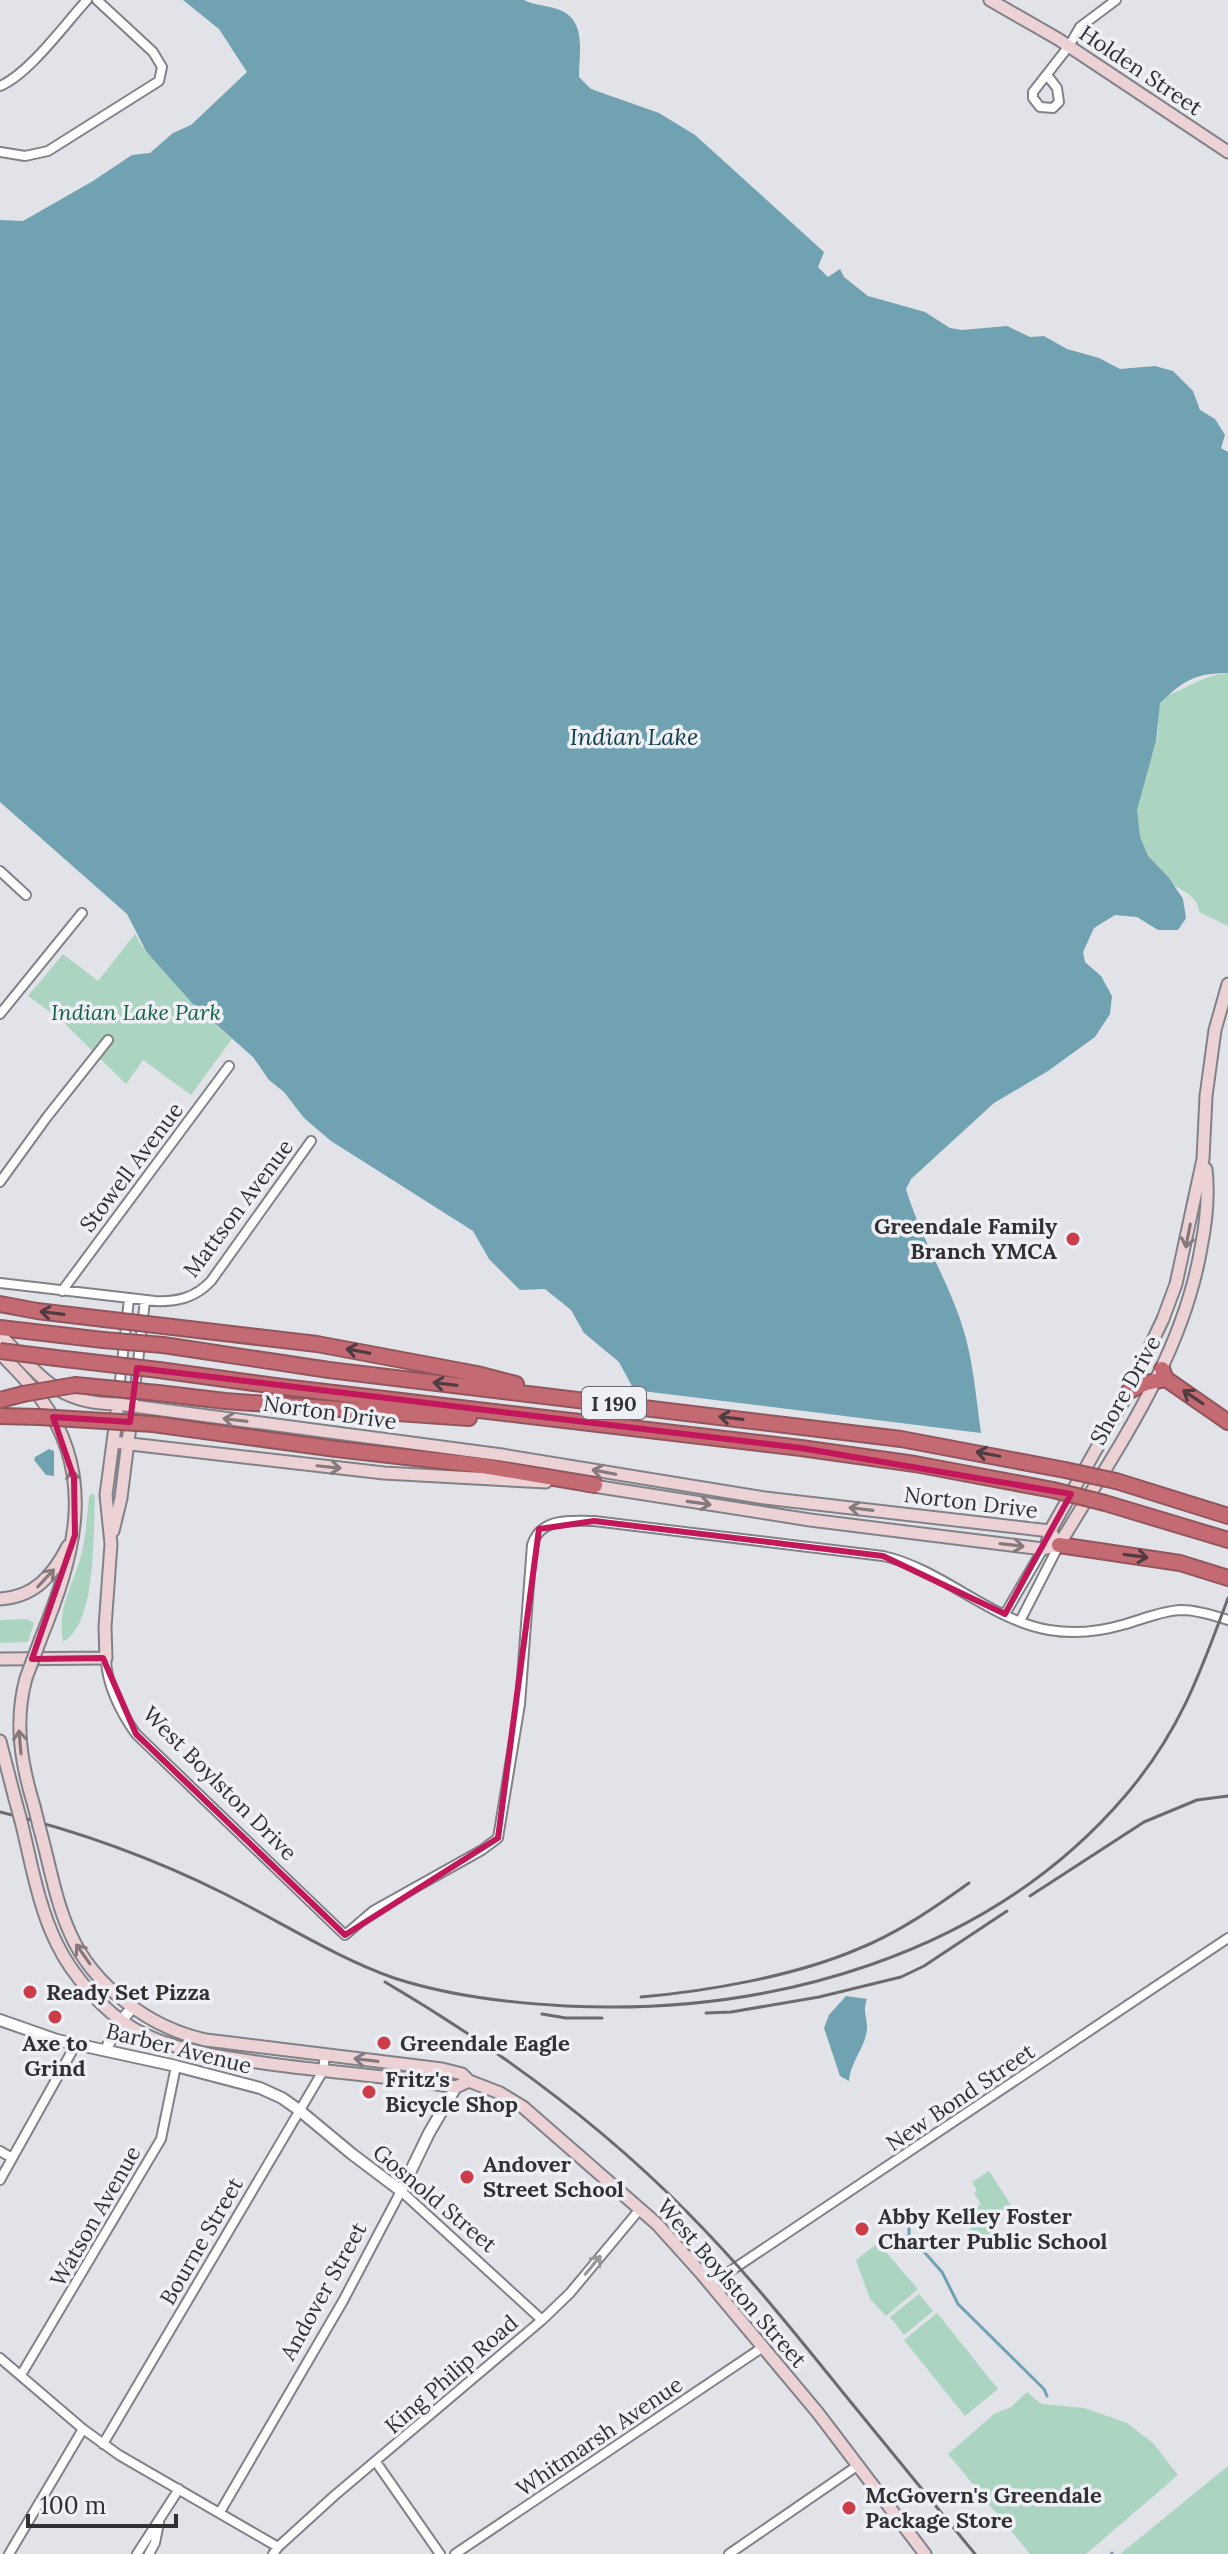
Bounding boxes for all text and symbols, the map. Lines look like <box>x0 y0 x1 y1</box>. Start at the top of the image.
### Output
street label: Holden Street <box>1074 19 1208 122</box>
water label: Indian Lake <box>570 721 698 752</box>
park label: Indian Lake Park <box>51 998 221 1026</box>
street label: Stowell Avenue <box>73 1097 189 1237</box>
street label: Mattson Avenue <box>177 1133 299 1283</box>
place label: Greendale Family Branch YMCA <box>874 1212 1058 1265</box>
one-way arrow <box>1179 1222 1194 1248</box>
marker: Greendale Family Branch YMCA <box>1064 1230 1082 1248</box>
one-way arrow <box>40 1305 65 1320</box>
street label: Shore Drive <box>1084 1330 1167 1450</box>
one-way arrow <box>346 1343 371 1358</box>
one-way arrow <box>432 1376 459 1391</box>
road number: I 190 <box>582 1387 646 1419</box>
one-way arrow <box>1182 1388 1205 1404</box>
street label: Norton Drive <box>261 1389 399 1435</box>
one-way arrow <box>718 1410 745 1425</box>
one-way arrow <box>223 1412 249 1427</box>
one-way arrow <box>976 1446 1002 1461</box>
one-way arrow <box>316 1459 342 1474</box>
one-way arrow <box>591 1464 617 1479</box>
one-way arrow <box>65 1468 80 1495</box>
street label: Norton Drive <box>902 1480 1040 1524</box>
one-way arrow <box>686 1497 711 1512</box>
one-way arrow <box>848 1502 875 1517</box>
one-way arrow <box>999 1538 1024 1553</box>
one-way arrow <box>1123 1549 1148 1564</box>
one-way arrow <box>36 1568 55 1588</box>
street label: West Boylston Drive <box>137 1700 303 1866</box>
one-way arrow <box>13 1729 28 1756</box>
one-way arrow <box>75 1944 92 1965</box>
place label: Ready Set Pizza <box>46 1978 211 2006</box>
marker: Ready Set Pizza <box>21 1983 39 2001</box>
marker: Axe to Grind <box>46 2008 64 2026</box>
street label: Barber Avenue <box>103 2016 255 2080</box>
place label: Axe to Grind <box>22 2029 88 2082</box>
place label: Greendale Eagle <box>400 2029 570 2057</box>
marker: Greendale Eagle <box>375 2034 393 2052</box>
street label: New Bond Street <box>880 2037 1040 2157</box>
one-way arrow <box>354 2052 380 2067</box>
place label: Fritz's Bicycle Shop <box>385 2065 518 2118</box>
marker: Fritz's Bicycle Shop <box>360 2083 378 2101</box>
street label: Gosnold Street <box>367 2138 503 2258</box>
street label: Watson Avenue <box>43 2141 147 2291</box>
place label: Andover Street School <box>483 2150 624 2203</box>
marker: Andover Street School <box>458 2168 476 2186</box>
street label: Bourne Street <box>153 2172 249 2310</box>
street label: West Boylston Street <box>651 2193 813 2373</box>
place label: Abby Kelley Foster Charter Public School <box>878 2202 1108 2255</box>
street label: Andover Street <box>273 2217 373 2366</box>
marker: Abby Kelley Foster Charter Public School <box>853 2220 871 2238</box>
one-way arrow <box>584 2256 602 2276</box>
street label: King Philip Road <box>379 2309 523 2439</box>
street label: Whitmarsh Avenue <box>510 2370 688 2502</box>
scale bar <box>28 2478 176 2528</box>
place label: McGovern's Greendale Package Store <box>865 2481 1102 2534</box>
text: 100 m <box>40 2490 106 2521</box>
marker: McGovern's Greendale Package Store <box>840 2499 858 2517</box>

